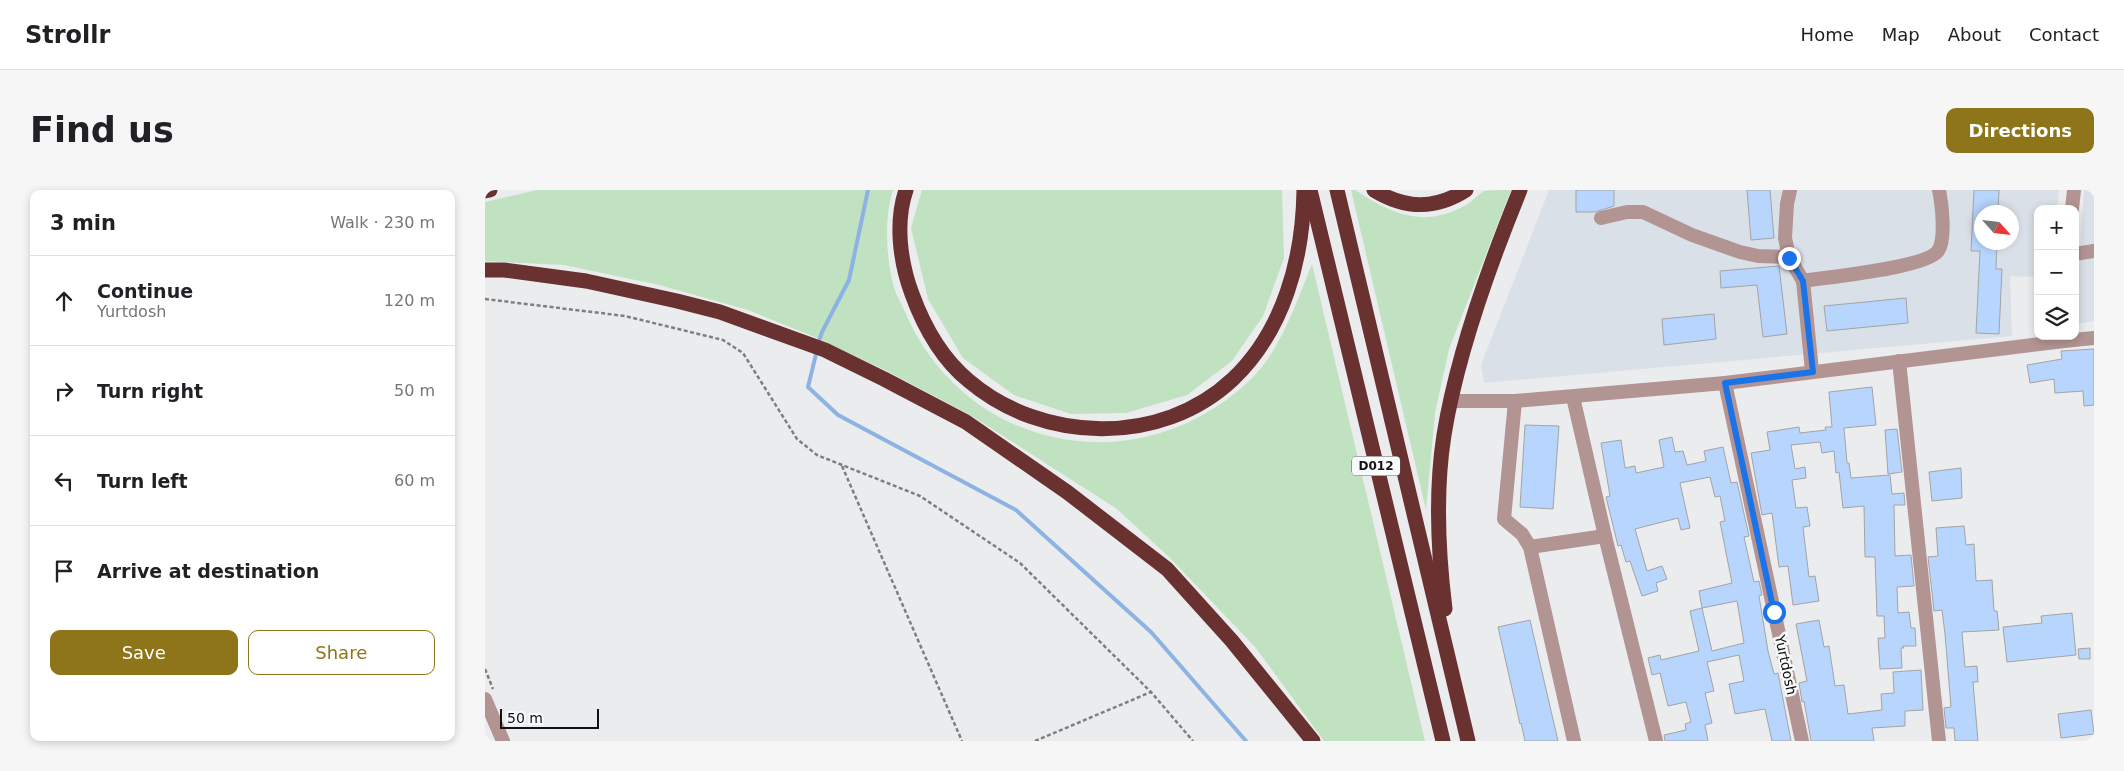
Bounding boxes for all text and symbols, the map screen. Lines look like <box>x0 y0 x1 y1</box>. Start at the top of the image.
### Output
text: Strollr <box>25 21 110 49</box>
text: Home <box>1801 24 1854 45</box>
text: Map <box>1882 24 1920 45</box>
text: About <box>1948 24 2001 45</box>
text: Contact <box>2029 24 2099 45</box>
button: Directions <box>1946 108 2094 153</box>
text: Find us <box>30 110 174 150</box>
north arrow <box>1974 205 2019 250</box>
map controls <box>2034 205 2079 340</box>
button: + <box>2034 205 2079 250</box>
text: 3 min <box>50 211 116 235</box>
text: Walk · 230 m <box>330 213 435 232</box>
route end <box>1778 247 1801 270</box>
button: − <box>2034 250 2079 295</box>
text: Continue <box>97 280 193 302</box>
icon: ahead <box>50 287 78 315</box>
text: 120 m <box>384 291 435 310</box>
button: layers <box>2034 295 2079 340</box>
text: Yurtdosh <box>97 302 166 321</box>
icon: right <box>50 377 78 405</box>
text: Turn right <box>97 380 203 402</box>
text: 50 m <box>394 381 435 400</box>
road number: D012 <box>1352 456 1400 476</box>
icon: left <box>50 467 78 495</box>
text: Turn left <box>97 470 188 492</box>
text: 60 m <box>394 471 435 490</box>
icon: arrive <box>50 557 78 585</box>
text: Arrive at destination <box>97 560 319 582</box>
route start <box>1763 601 1786 624</box>
button: Save <box>50 630 238 675</box>
button: Share <box>248 630 435 675</box>
street label: Yurtdosh <box>1772 633 1800 696</box>
scale bar <box>500 706 599 729</box>
text: 50 m <box>507 710 543 726</box>

